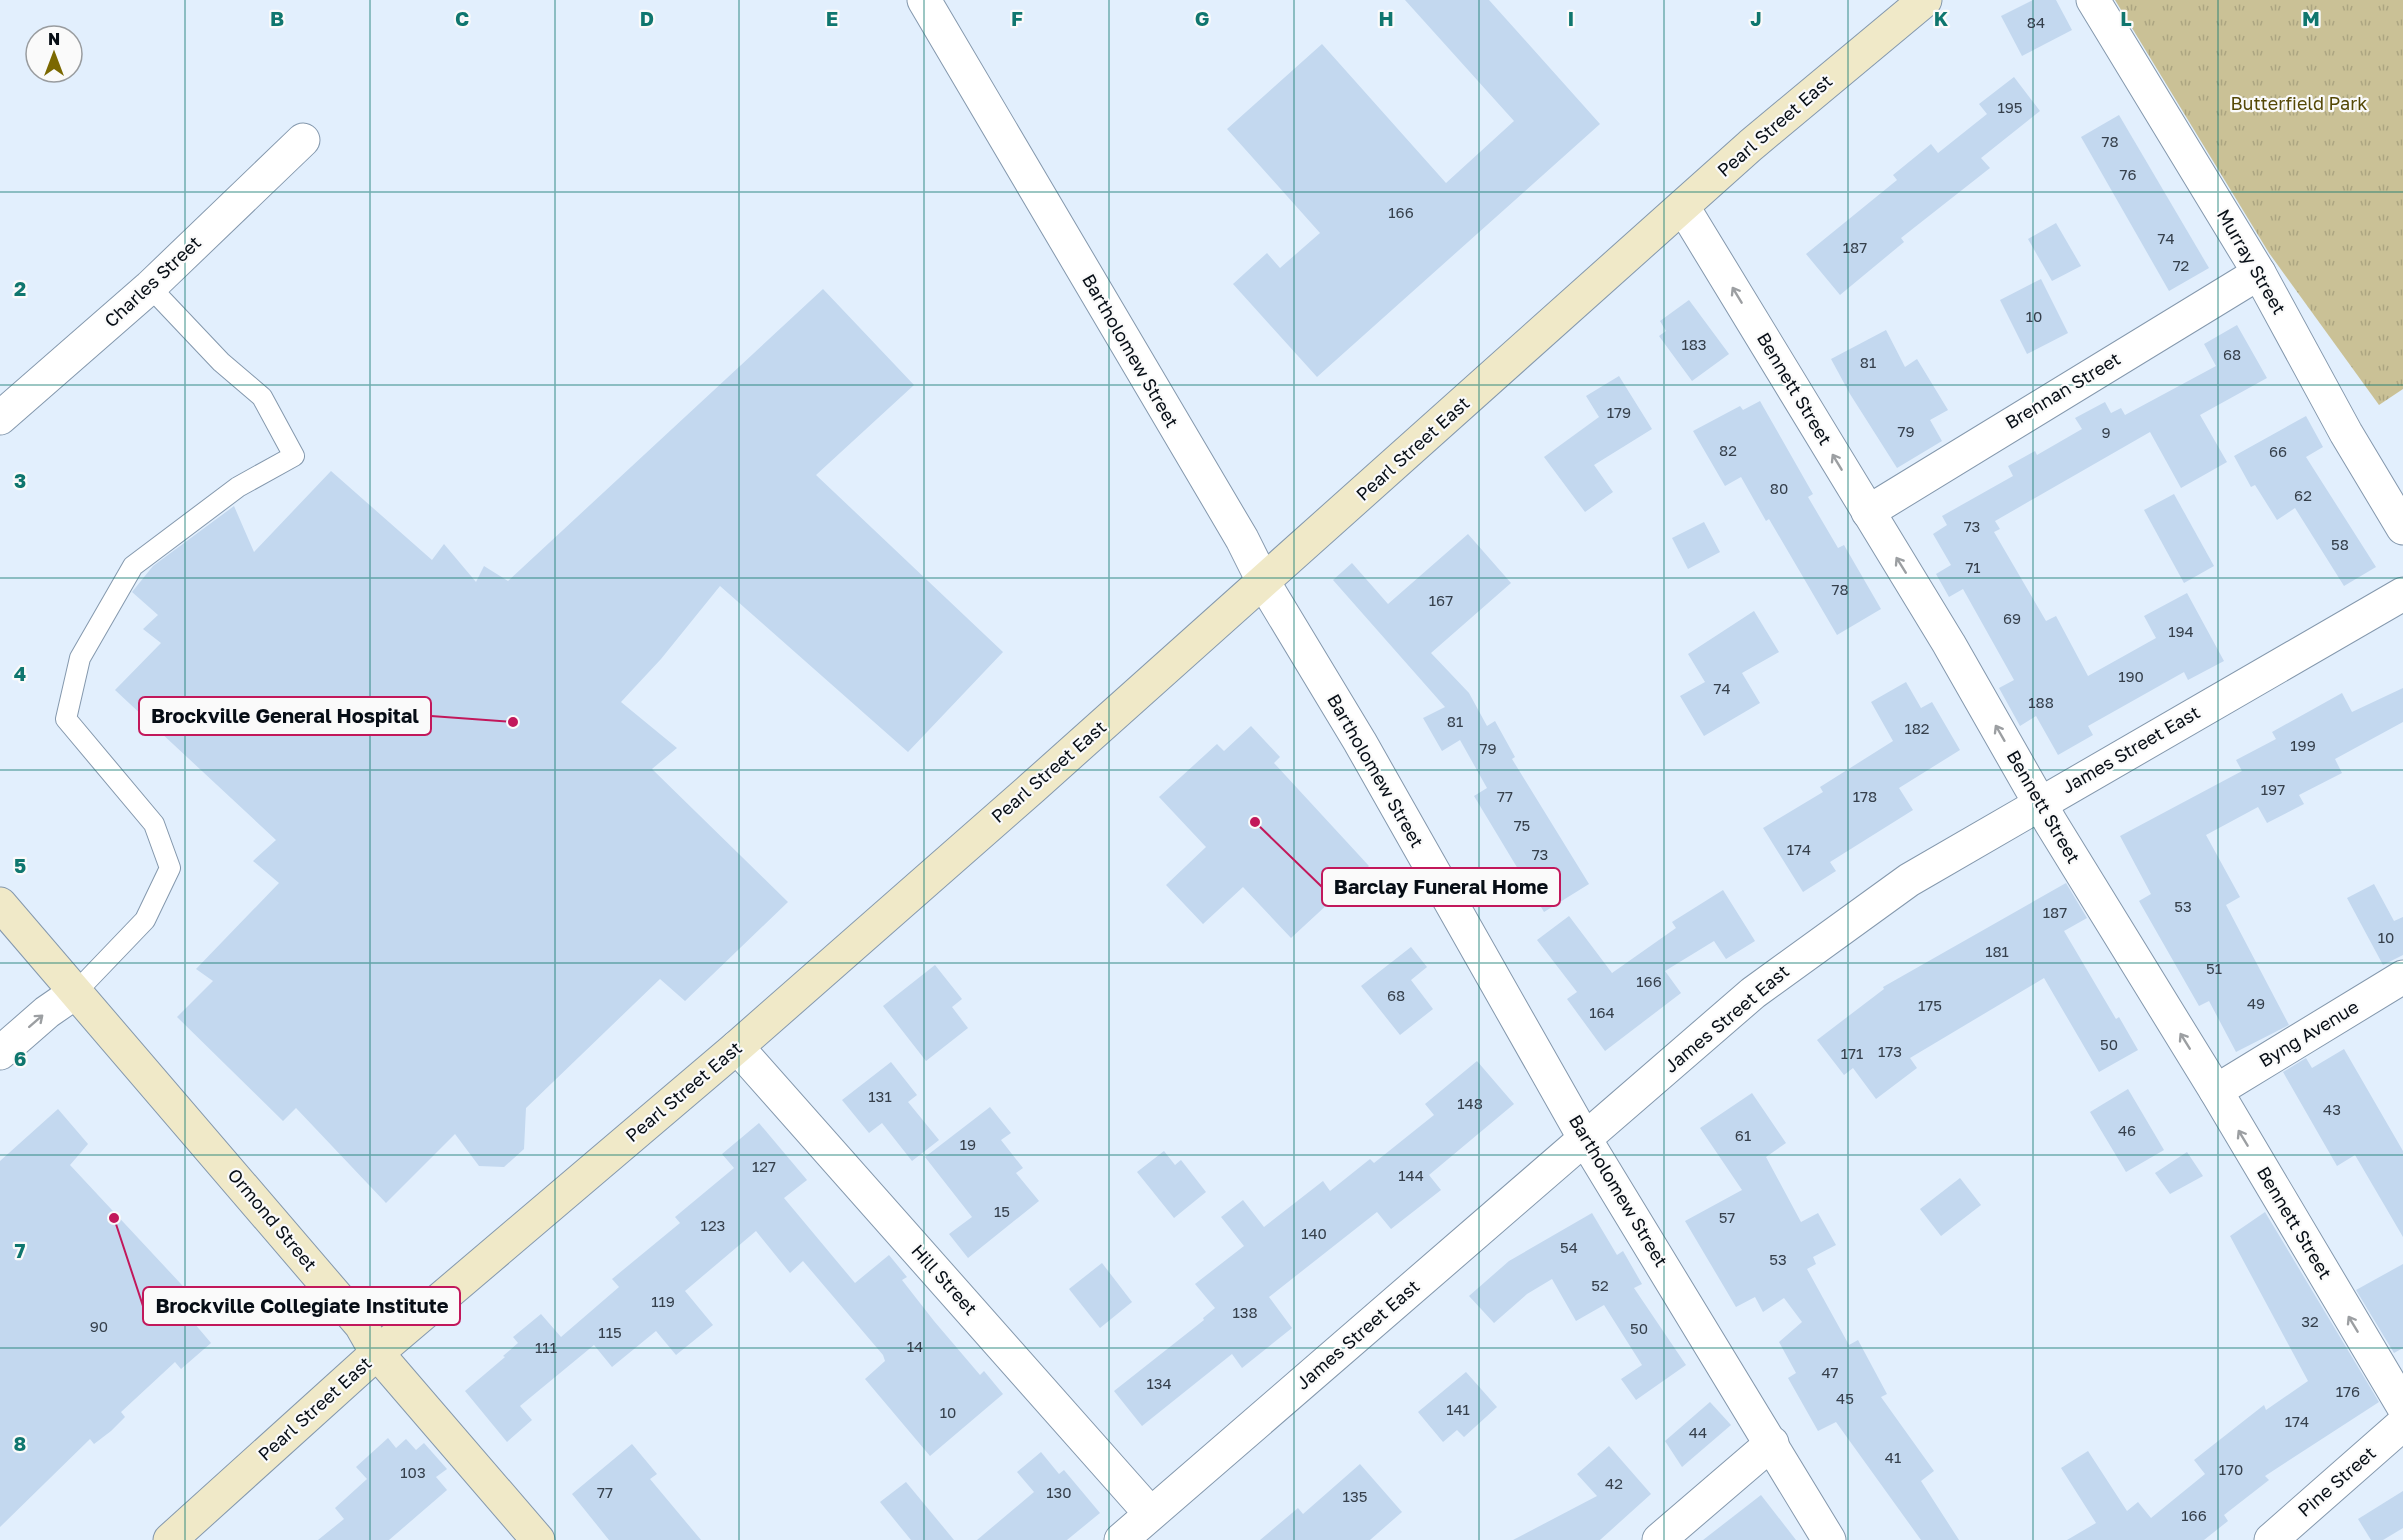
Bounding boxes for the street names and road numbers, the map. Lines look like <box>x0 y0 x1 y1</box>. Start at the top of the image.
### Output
street label: Pearl Street East <box>1712 69 1836 181</box>
street label: Murray Street <box>2213 205 2291 318</box>
street label: Charles Street <box>100 231 205 332</box>
street label: Bartholomew Street <box>1078 270 1184 431</box>
street label: Bennett Street <box>1753 328 1837 449</box>
street label: Brennan Street <box>2001 347 2124 433</box>
street label: Pearl Street East <box>1351 392 1474 505</box>
street label: Bartholomew Street <box>1323 690 1429 851</box>
street label: James Street East <box>2057 701 2204 798</box>
street label: Pearl Street East <box>986 715 1110 827</box>
street label: Bennett Street <box>2003 746 2085 867</box>
street label: James Street East <box>1660 960 1793 1077</box>
street label: Byng Avenue <box>2255 995 2362 1071</box>
street label: Pearl Street East <box>621 1036 746 1146</box>
street label: Bartholomew Street <box>1565 1110 1673 1271</box>
street label: Bennett Street <box>2253 1162 2337 1283</box>
street label: Ormond Street <box>224 1164 322 1275</box>
street label: Hill Street <box>907 1239 982 1319</box>
street label: James Street East <box>1291 1275 1423 1394</box>
street label: Pearl Street East <box>253 1352 376 1465</box>
street label: Pine Street <box>2293 1441 2380 1521</box>

